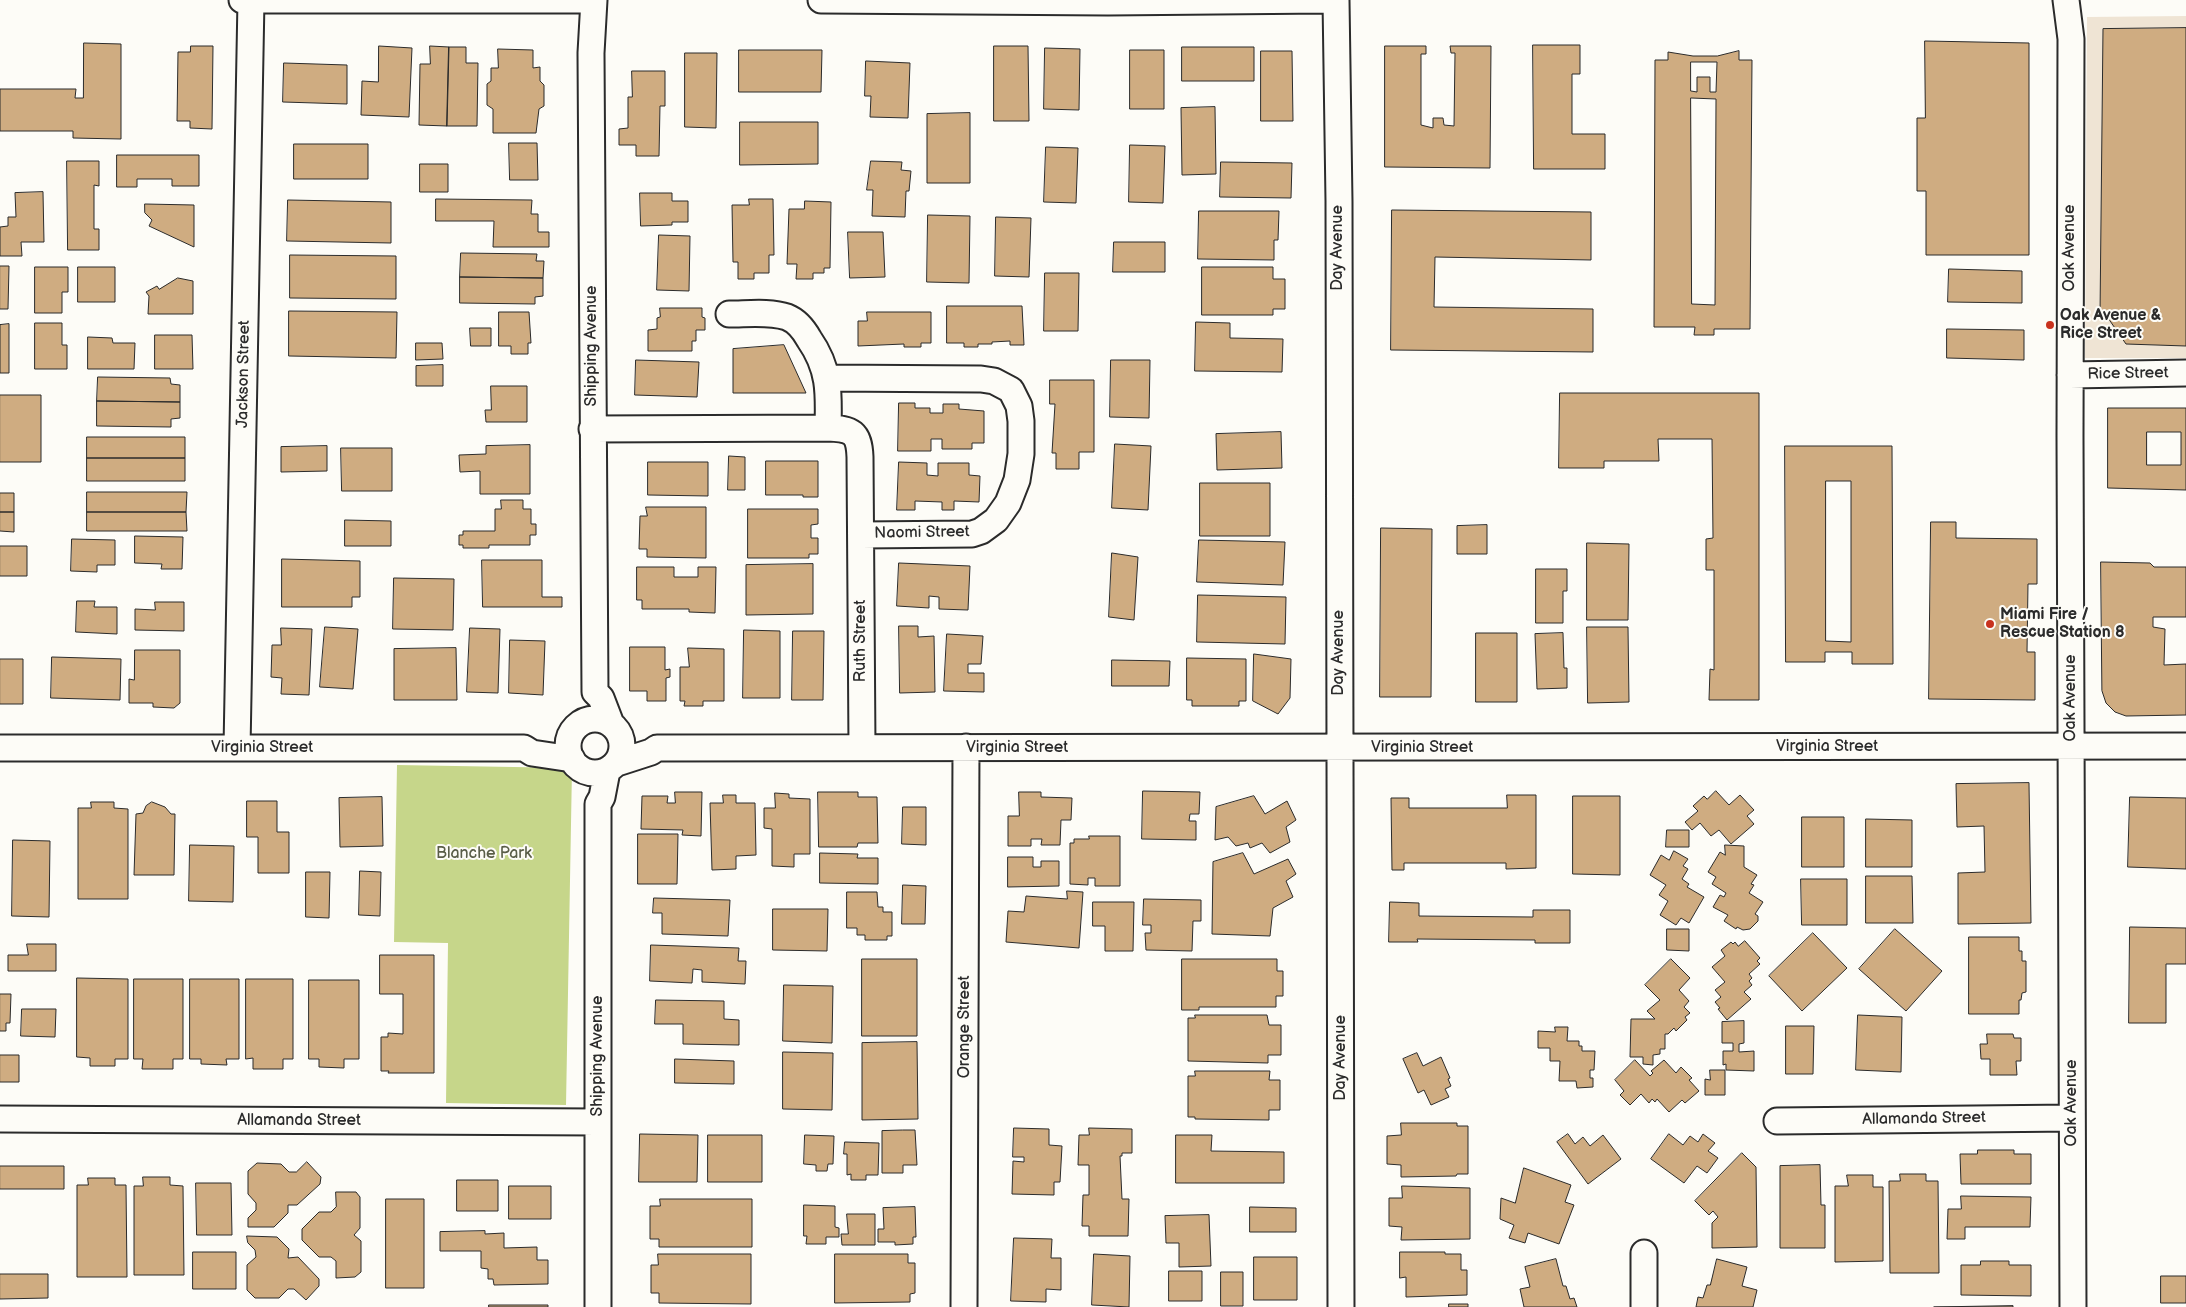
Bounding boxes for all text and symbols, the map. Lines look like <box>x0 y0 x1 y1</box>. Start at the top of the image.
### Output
street label: Day Avenue <box>1328 205 1348 291</box>
street label: Oak Avenue <box>2060 205 2080 291</box>
street label: Shipping Avenue <box>582 286 602 406</box>
place label: Oak Avenue & Rice Street <box>2060 306 2161 344</box>
marker: Oak Avenue & Rice Street <box>2044 319 2056 331</box>
street label: Jackson Street <box>233 320 255 428</box>
street label: Rice Street <box>2087 364 2169 384</box>
street label: Naomi Street <box>874 523 970 543</box>
street label: Ruth Street <box>851 600 871 682</box>
place label: Miami Fire / Rescue Station 8 <box>2000 605 2125 643</box>
street label: Day Avenue <box>1329 610 1349 696</box>
marker: Miami Fire / Rescue Station 8 <box>1984 618 1996 630</box>
street label: Oak Avenue <box>2061 655 2081 741</box>
street label: Virginia Street <box>1776 737 1878 757</box>
street label: Virginia Street <box>211 738 313 758</box>
street label: Virginia Street <box>966 738 1068 758</box>
street label: Virginia Street <box>1371 738 1473 758</box>
park label: Blanche Park <box>436 844 532 864</box>
street label: Orange Street <box>955 976 975 1078</box>
street label: Shipping Avenue <box>588 996 608 1116</box>
street label: Day Avenue <box>1331 1015 1351 1101</box>
street label: Oak Avenue <box>2062 1060 2082 1146</box>
street label: Allamanda Street <box>1862 1108 1986 1130</box>
street label: Allamanda Street <box>237 1111 361 1131</box>

